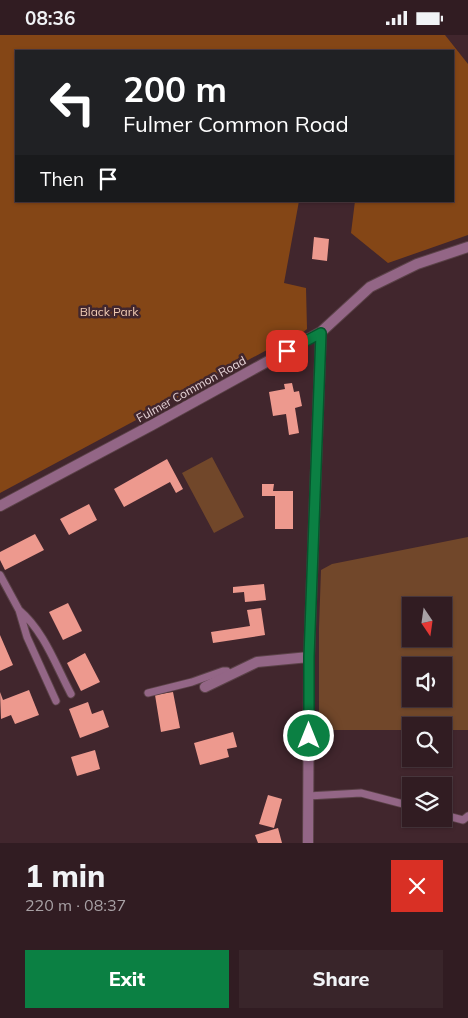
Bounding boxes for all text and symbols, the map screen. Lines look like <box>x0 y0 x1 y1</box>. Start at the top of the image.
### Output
text: 08:36 <box>25 6 75 30</box>
text: 200 m <box>123 67 227 111</box>
icon: left <box>40 70 105 135</box>
text: Fulmer Common Road <box>123 110 349 138</box>
icon: arrive <box>94 165 122 193</box>
text: Then <box>40 167 84 191</box>
park label: Black Park <box>80 304 139 319</box>
pin <box>266 330 308 372</box>
icon: arrive <box>273 337 301 365</box>
street label: Fulmer Common Road <box>134 353 248 425</box>
north arrow <box>402 597 452 647</box>
map controls <box>402 597 452 827</box>
button: sound <box>402 657 452 707</box>
position arrow <box>282 709 334 761</box>
button: search <box>402 717 452 767</box>
button: layers <box>402 777 452 827</box>
text: 1 min <box>25 857 105 895</box>
button: close <box>391 860 443 912</box>
text: 220 m · 08:37 <box>25 895 126 915</box>
button: Exit <box>25 950 229 1008</box>
button: Share <box>239 950 443 1008</box>

